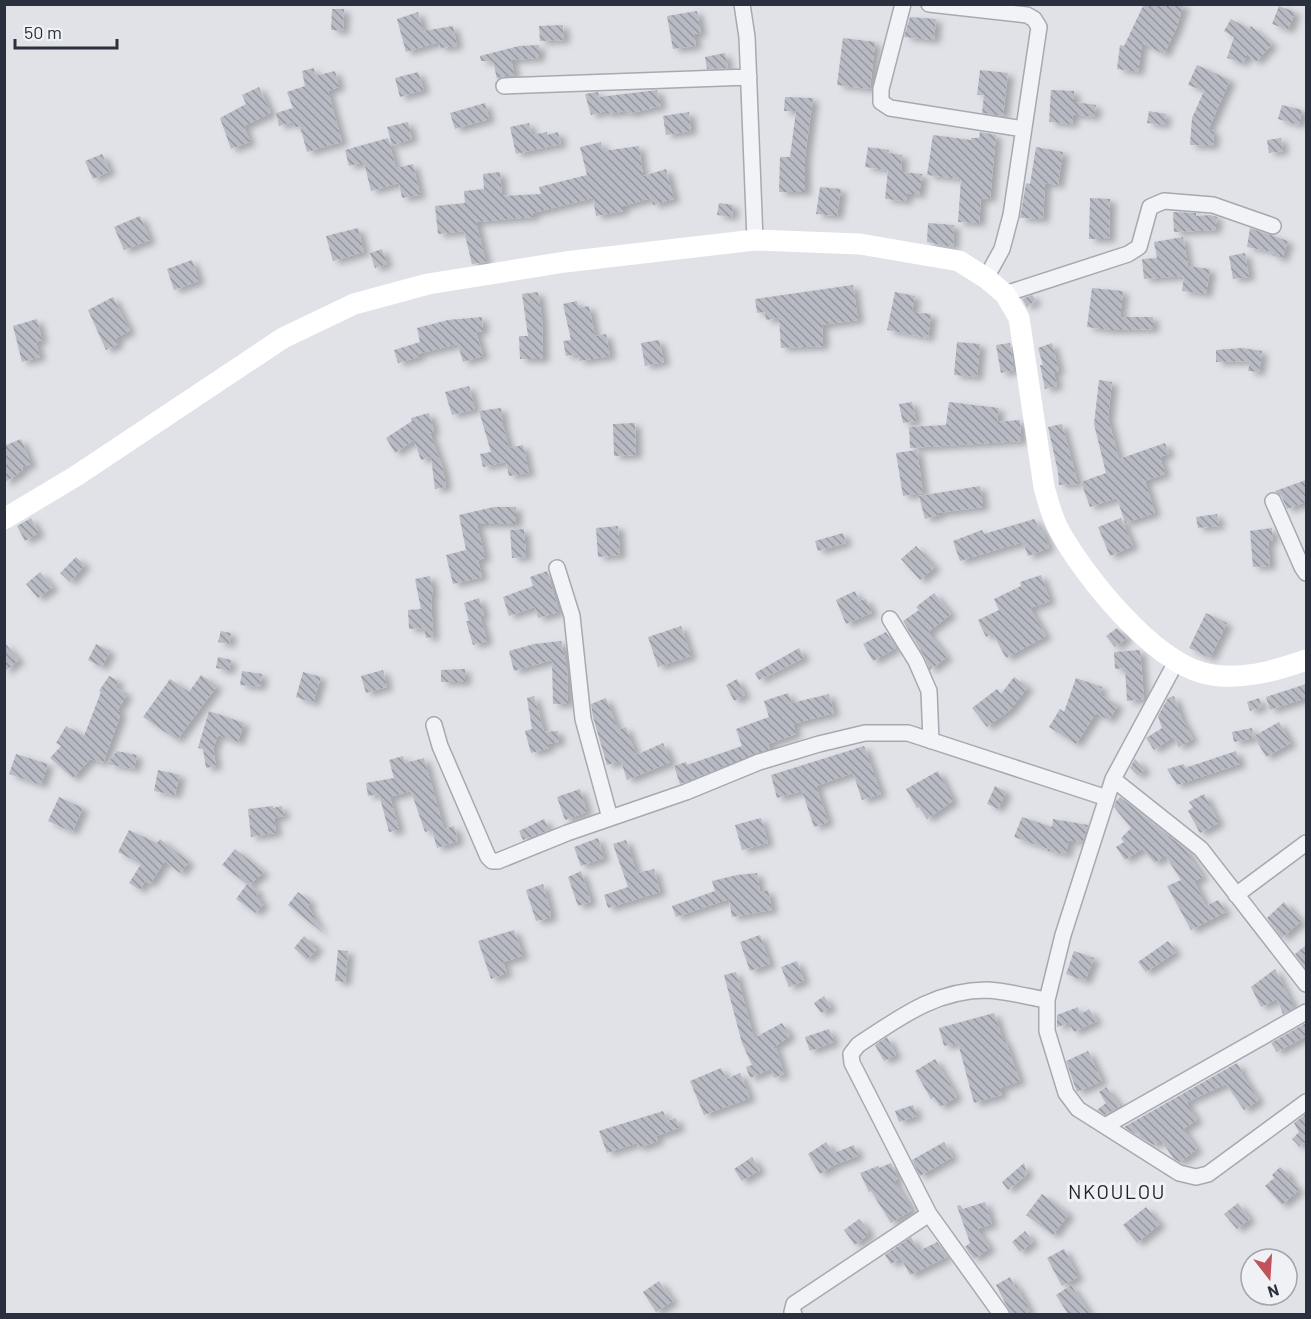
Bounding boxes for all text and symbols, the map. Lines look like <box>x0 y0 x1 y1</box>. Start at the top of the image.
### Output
scale bar <box>15 12 117 50</box>
text: 50 m <box>24 21 62 43</box>
district label: NKOULOU <box>1068 1179 1166 1203</box>
north arrow <box>1239 1247 1299 1307</box>
text: N <box>1266 1281 1281 1302</box>

